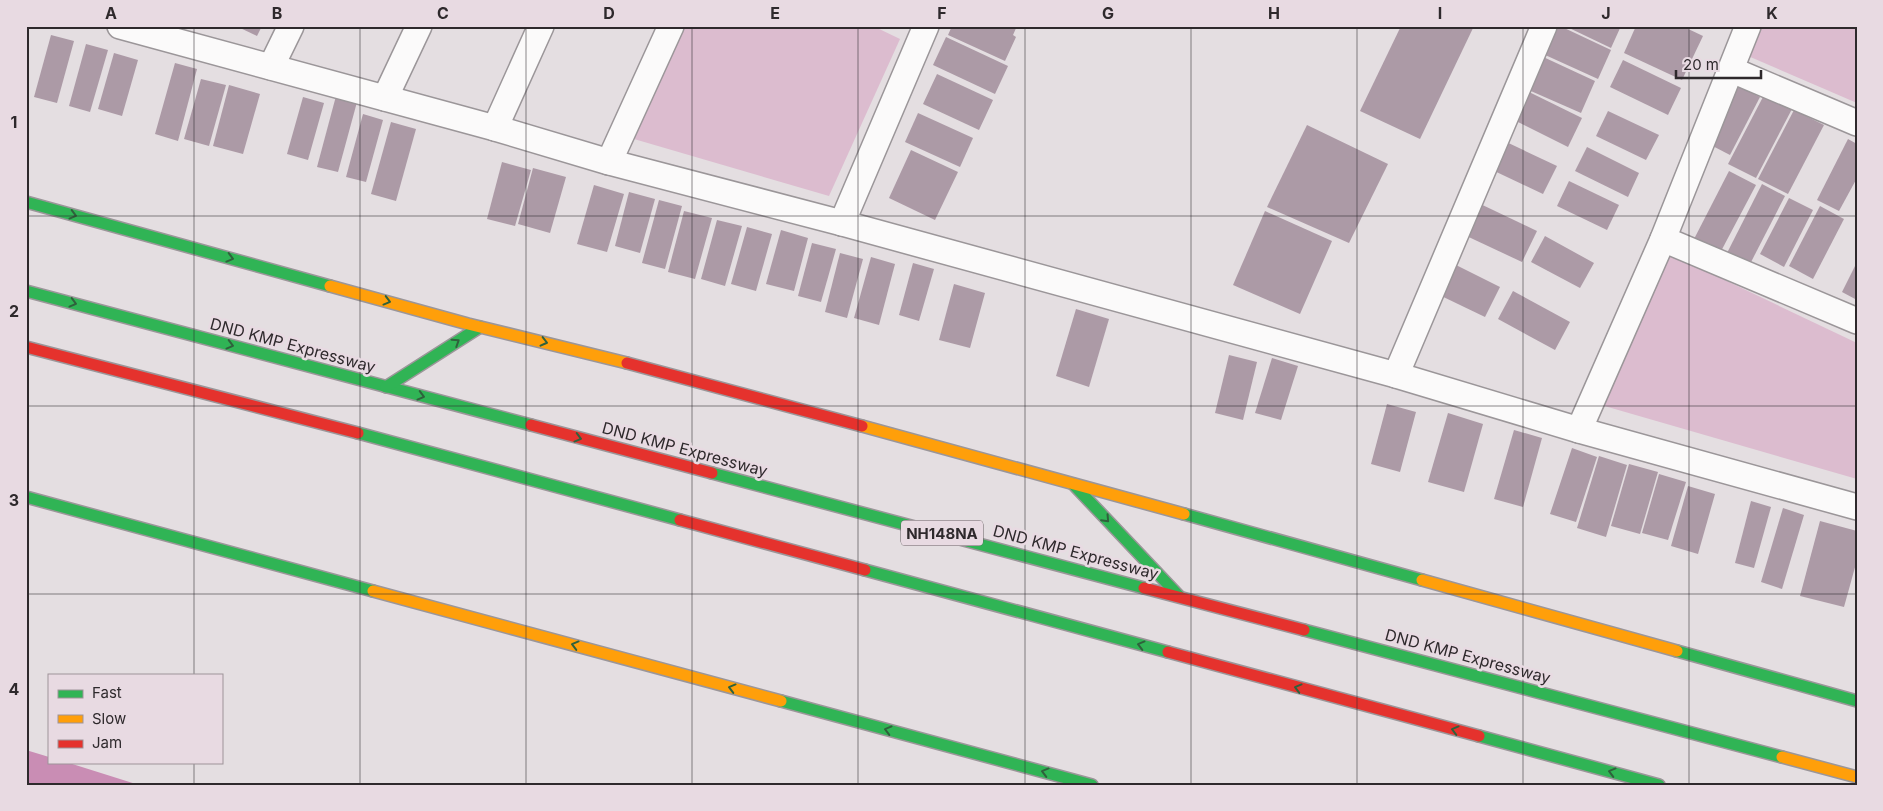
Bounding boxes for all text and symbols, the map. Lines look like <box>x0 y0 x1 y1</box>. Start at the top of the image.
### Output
text: A <box>105 3 117 23</box>
text: B <box>272 3 282 23</box>
text: C <box>437 3 449 23</box>
text: D <box>603 3 615 23</box>
text: E <box>770 3 780 23</box>
text: F <box>937 3 947 23</box>
text: G <box>1102 3 1114 23</box>
text: H <box>1268 3 1280 23</box>
text: I <box>1438 3 1442 23</box>
text: J <box>1601 3 1611 23</box>
text: K <box>1766 3 1778 23</box>
scale bar <box>1676 48 1760 80</box>
text: 20 m <box>1683 55 1719 74</box>
text: 1 <box>11 112 17 132</box>
one-way arrow <box>69 209 78 220</box>
one-way arrow <box>225 252 234 263</box>
one-way arrow <box>382 296 390 306</box>
one-way arrow <box>69 298 77 308</box>
text: 2 <box>9 301 19 321</box>
street label: DND KMP Expressway <box>208 313 378 377</box>
one-way arrow <box>539 337 547 347</box>
one-way arrow <box>451 338 460 348</box>
one-way arrow <box>226 340 234 350</box>
one-way arrow <box>417 390 426 401</box>
street label: DND KMP Expressway <box>600 417 770 481</box>
one-way arrow <box>574 432 582 442</box>
text: 3 <box>9 490 19 510</box>
one-way arrow <box>1100 513 1109 522</box>
road number: NH148NA <box>901 520 983 546</box>
street label: DND KMP Expressway <box>991 520 1161 584</box>
street label: DND KMP Expressway <box>1383 624 1553 688</box>
one-way arrow <box>571 641 579 651</box>
one-way arrow <box>1138 641 1146 651</box>
legend <box>48 674 222 764</box>
text: 4 <box>9 679 20 699</box>
text: Fast <box>92 683 122 702</box>
one-way arrow <box>727 683 736 694</box>
one-way arrow <box>1295 683 1303 693</box>
text: Slow <box>92 709 126 728</box>
one-way arrow <box>884 725 893 736</box>
one-way arrow <box>1451 725 1460 736</box>
text: Jam <box>92 733 122 752</box>
one-way arrow <box>1041 767 1050 778</box>
one-way arrow <box>1608 767 1617 778</box>

